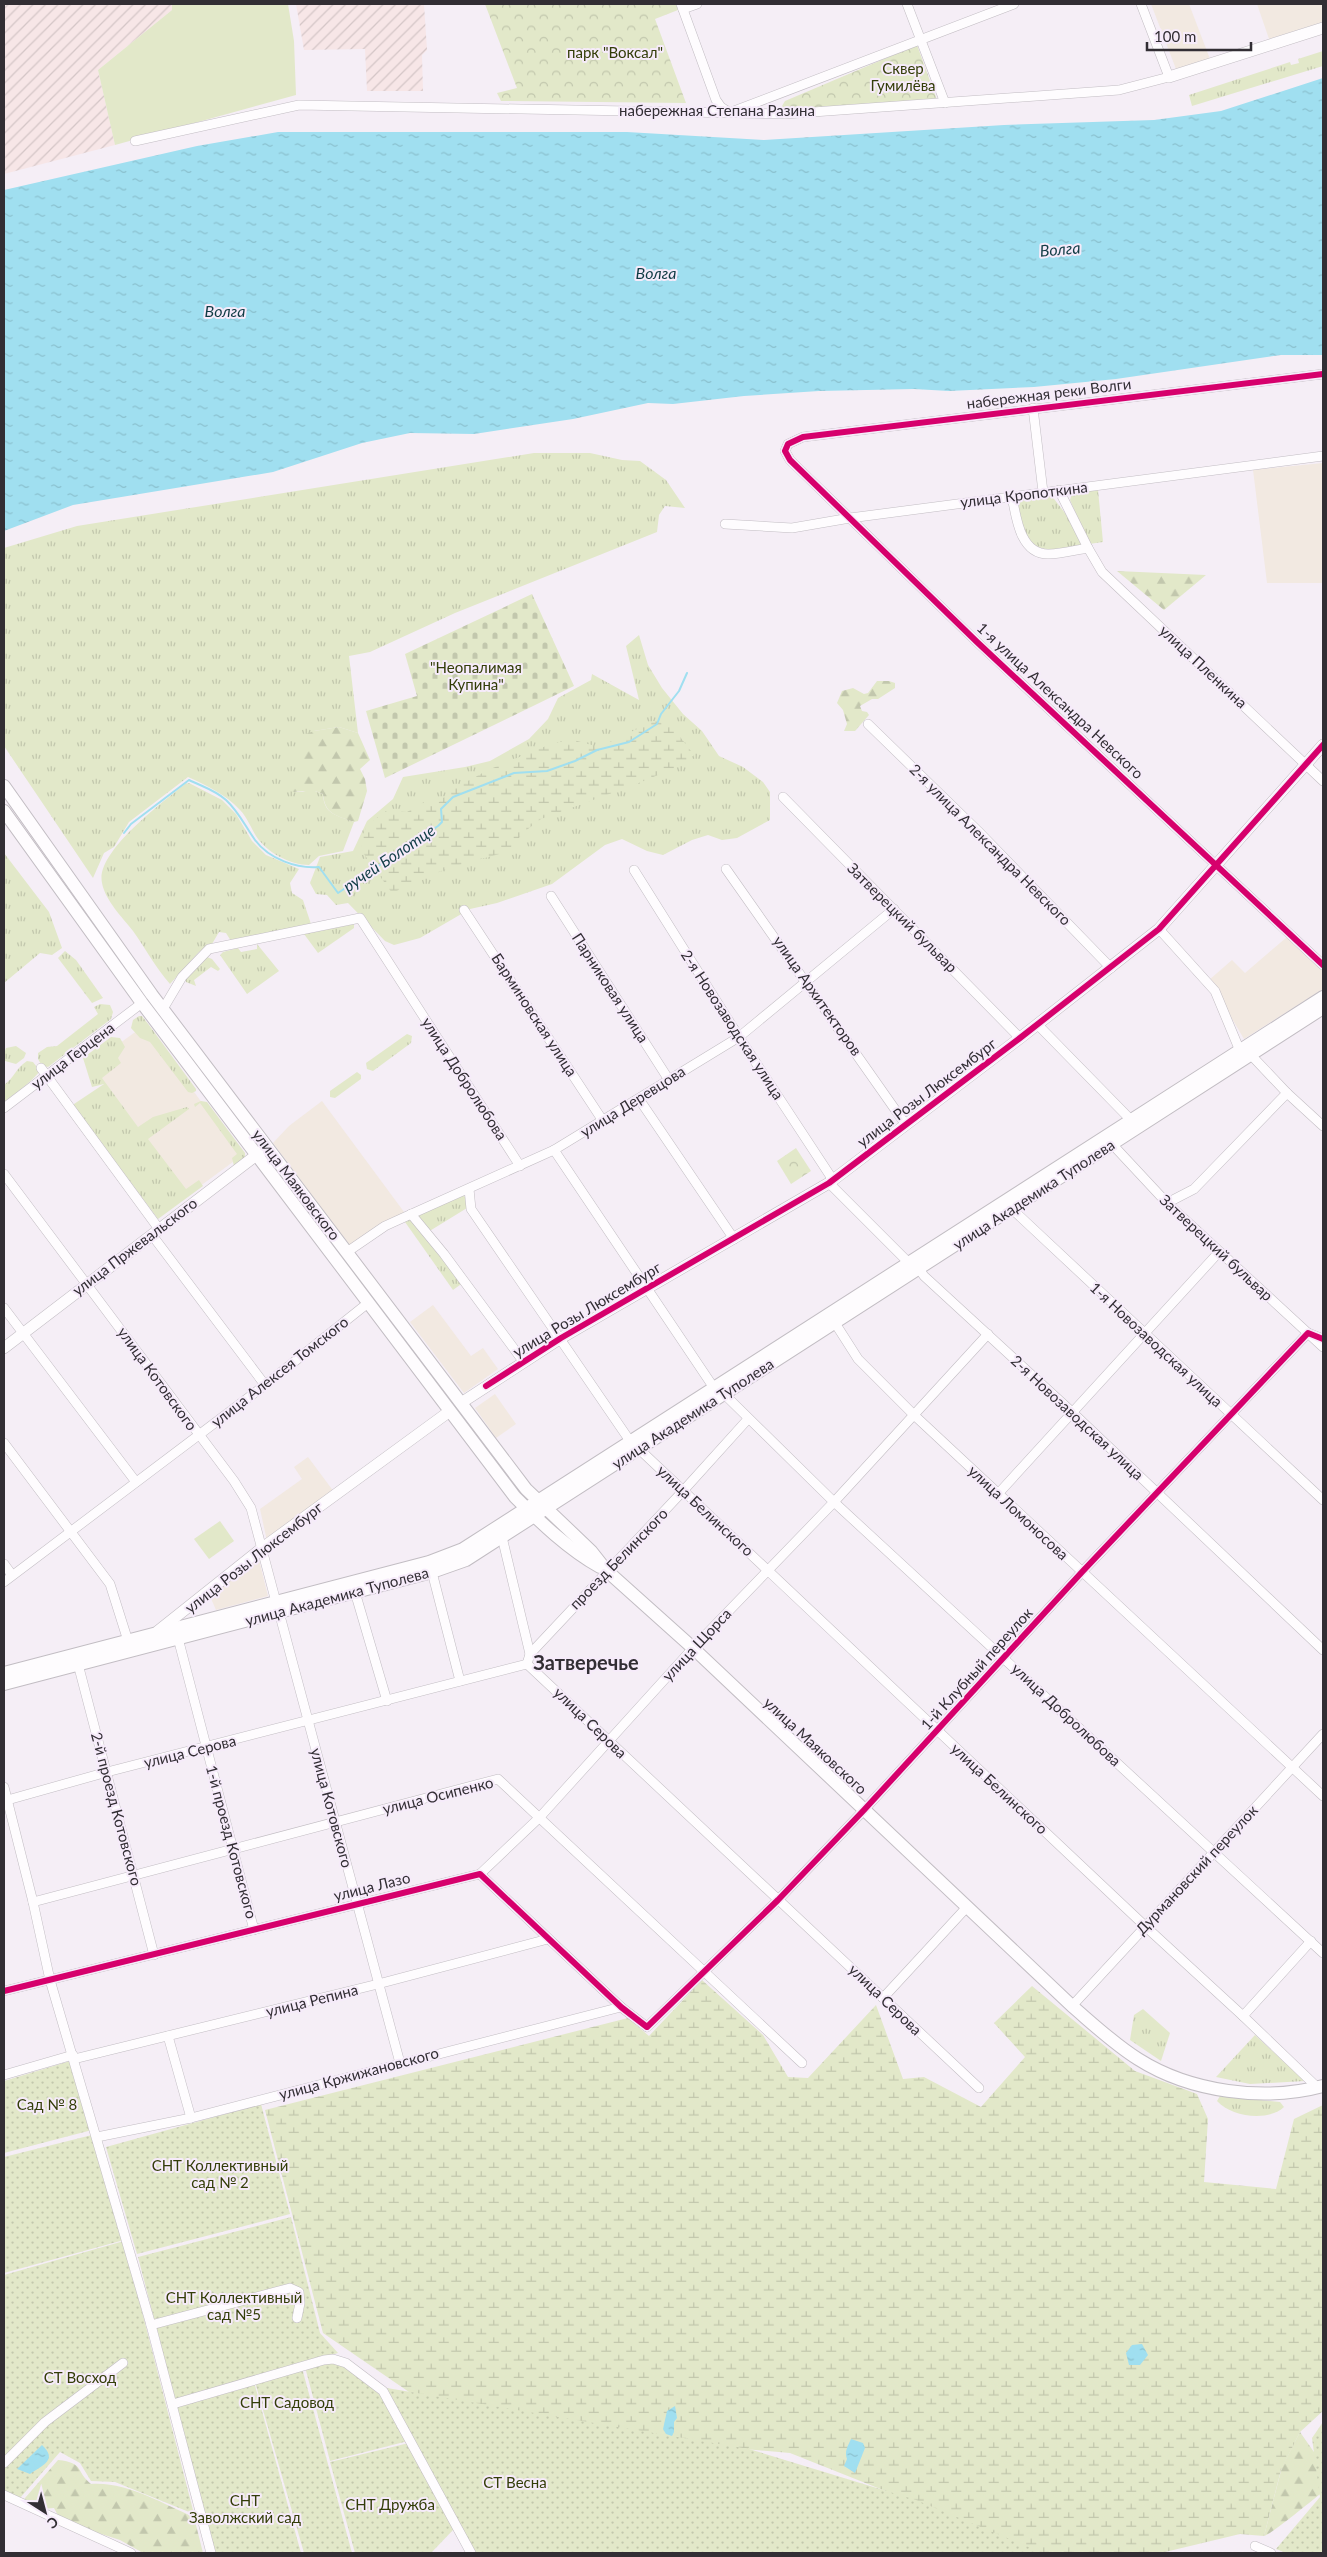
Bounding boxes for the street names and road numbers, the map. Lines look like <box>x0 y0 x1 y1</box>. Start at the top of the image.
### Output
street label: набережная Степана Разина <box>619 101 815 119</box>
street label: набережная реки Волги <box>965 374 1132 412</box>
street label: улица Кропоткина <box>959 477 1089 511</box>
street label: 1-я улица Александра Невского <box>974 618 1148 782</box>
street label: улица Пленкина <box>1156 621 1251 711</box>
street label: 2-я улица Александра Невского <box>906 760 1075 929</box>
street label: Затверецкий бульвар <box>844 859 961 976</box>
street label: Парниковая улица <box>569 929 653 1046</box>
street label: улица Архитекторов <box>770 932 866 1059</box>
street label: 2-я Новозаводская улица <box>678 946 788 1103</box>
street label: Барминовская улица <box>488 949 581 1079</box>
street label: улица Добролюбова <box>418 1014 511 1143</box>
street label: улица Герцена <box>27 1018 117 1092</box>
street label: улица Розы Люксембург <box>853 1034 999 1150</box>
street label: улица Деревцова <box>577 1062 688 1141</box>
street label: улица Маяковского <box>249 1125 344 1243</box>
street label: улица Академика Туполева <box>949 1135 1118 1253</box>
street label: Затверецкий бульвар <box>1157 1190 1277 1304</box>
street label: улица Пржевальского <box>68 1193 200 1299</box>
street label: улица Розы Люксембург <box>509 1258 664 1361</box>
street label: 1-я Новозаводская улица <box>1087 1278 1227 1410</box>
street label: улица Алексея Томского <box>207 1312 352 1430</box>
street label: улица Котовского <box>114 1323 201 1434</box>
street label: 2-я Новозаводская улица <box>1008 1351 1148 1483</box>
street label: улица Академика Туполева <box>608 1354 777 1472</box>
street label: улица Белинского <box>654 1461 758 1560</box>
street label: улица Ломоносова <box>965 1461 1073 1563</box>
street label: улица Розы Люксембург <box>181 1498 326 1616</box>
street label: проезд Белинского <box>565 1504 671 1613</box>
street label: улица Академика Туполева <box>243 1563 430 1629</box>
street label: 1-й Клубный переулок <box>917 1603 1036 1733</box>
street label: улица Щорса <box>658 1604 734 1684</box>
street label: улица Добролюбова <box>1008 1659 1125 1770</box>
street label: улица Серова <box>550 1683 631 1762</box>
street label: улица Маяковского <box>760 1693 871 1798</box>
street label: 2-й проезд Котовского <box>88 1730 146 1887</box>
street label: улица Серова <box>142 1731 238 1771</box>
street label: улица Белинского <box>948 1739 1052 1838</box>
street label: улица Котовского <box>307 1746 357 1870</box>
street label: 1-й проезд Котовского <box>203 1763 261 1920</box>
street label: улица Осипенко <box>381 1773 495 1817</box>
street label: Дурмановский переулок <box>1132 1801 1261 1938</box>
street label: улица Лазо <box>332 1868 412 1904</box>
street label: улица Серова <box>845 1960 926 2039</box>
street label: улица Репина <box>264 1980 360 2020</box>
street label: улица Кржижановского <box>277 2043 441 2103</box>

